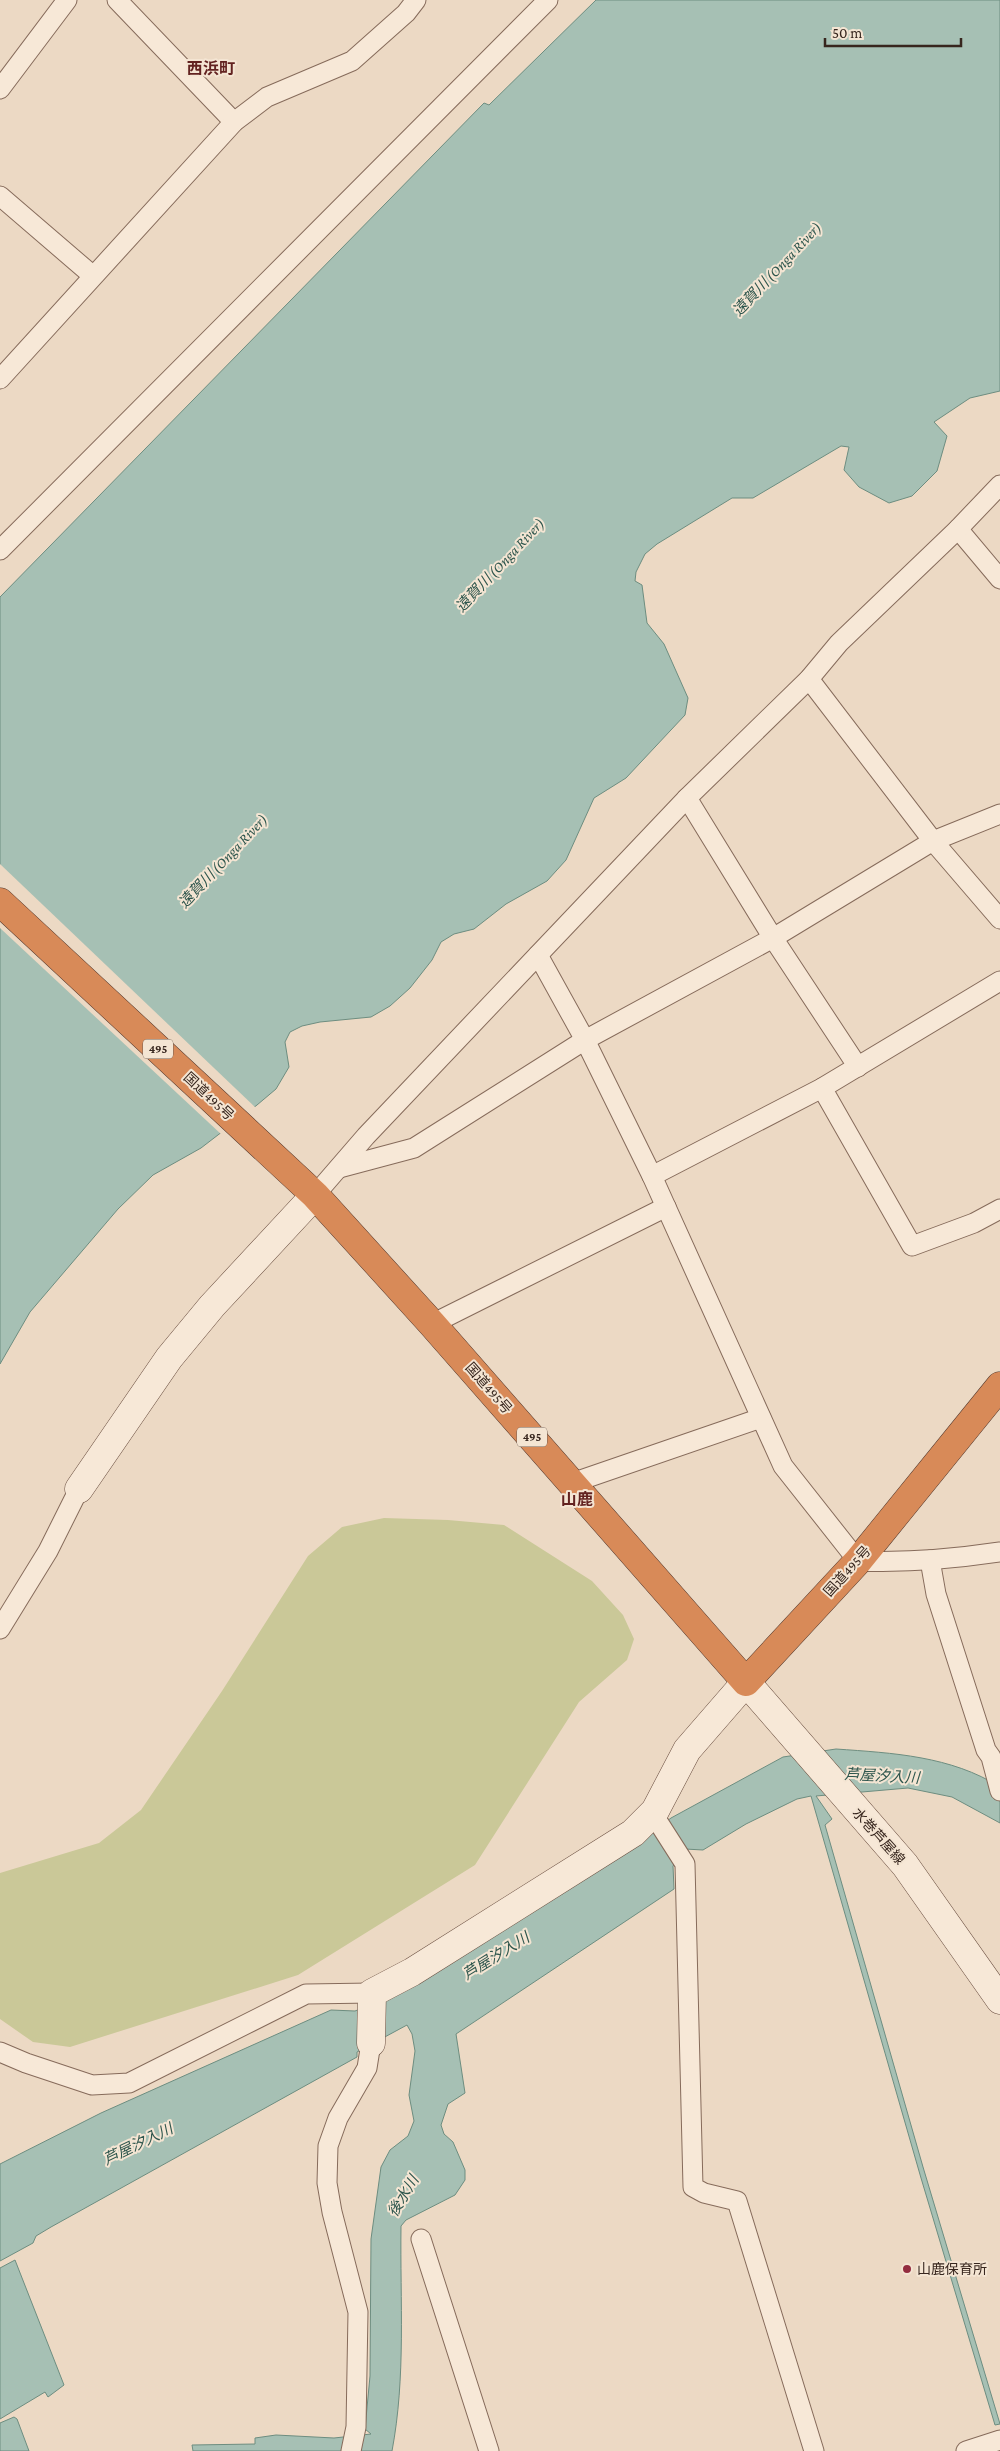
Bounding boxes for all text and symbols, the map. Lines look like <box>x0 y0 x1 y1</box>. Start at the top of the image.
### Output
scale bar <box>825 15 961 47</box>
text: 50 m <box>832 25 862 41</box>
district label: 西浜町 <box>187 60 235 77</box>
water label: 遠賀川 (Onga River) <box>730 219 825 320</box>
water label: 遠賀川 (Onga River) <box>453 515 548 616</box>
water label: 遠賀川 (Onga River) <box>176 811 271 912</box>
road number: 495 <box>143 1040 173 1058</box>
street label: 国道495号 <box>181 1069 237 1123</box>
street label: 国道495号 <box>462 1359 516 1417</box>
road number: 495 <box>517 1428 547 1446</box>
district label: 山鹿 <box>561 1491 593 1508</box>
street label: 国道495号 <box>820 1542 874 1600</box>
water label: 芦屋汐入川 <box>844 1766 922 1786</box>
street label: 水巻芦屋線 <box>850 1805 908 1867</box>
water label: 芦屋汐入川 <box>460 1928 534 1983</box>
water label: 芦屋汐入川 <box>101 2119 177 2168</box>
water label: 後水川 <box>385 2171 422 2219</box>
place label: 山鹿保育所 <box>917 2261 987 2277</box>
marker: 山鹿保育所 <box>901 2263 913 2275</box>

